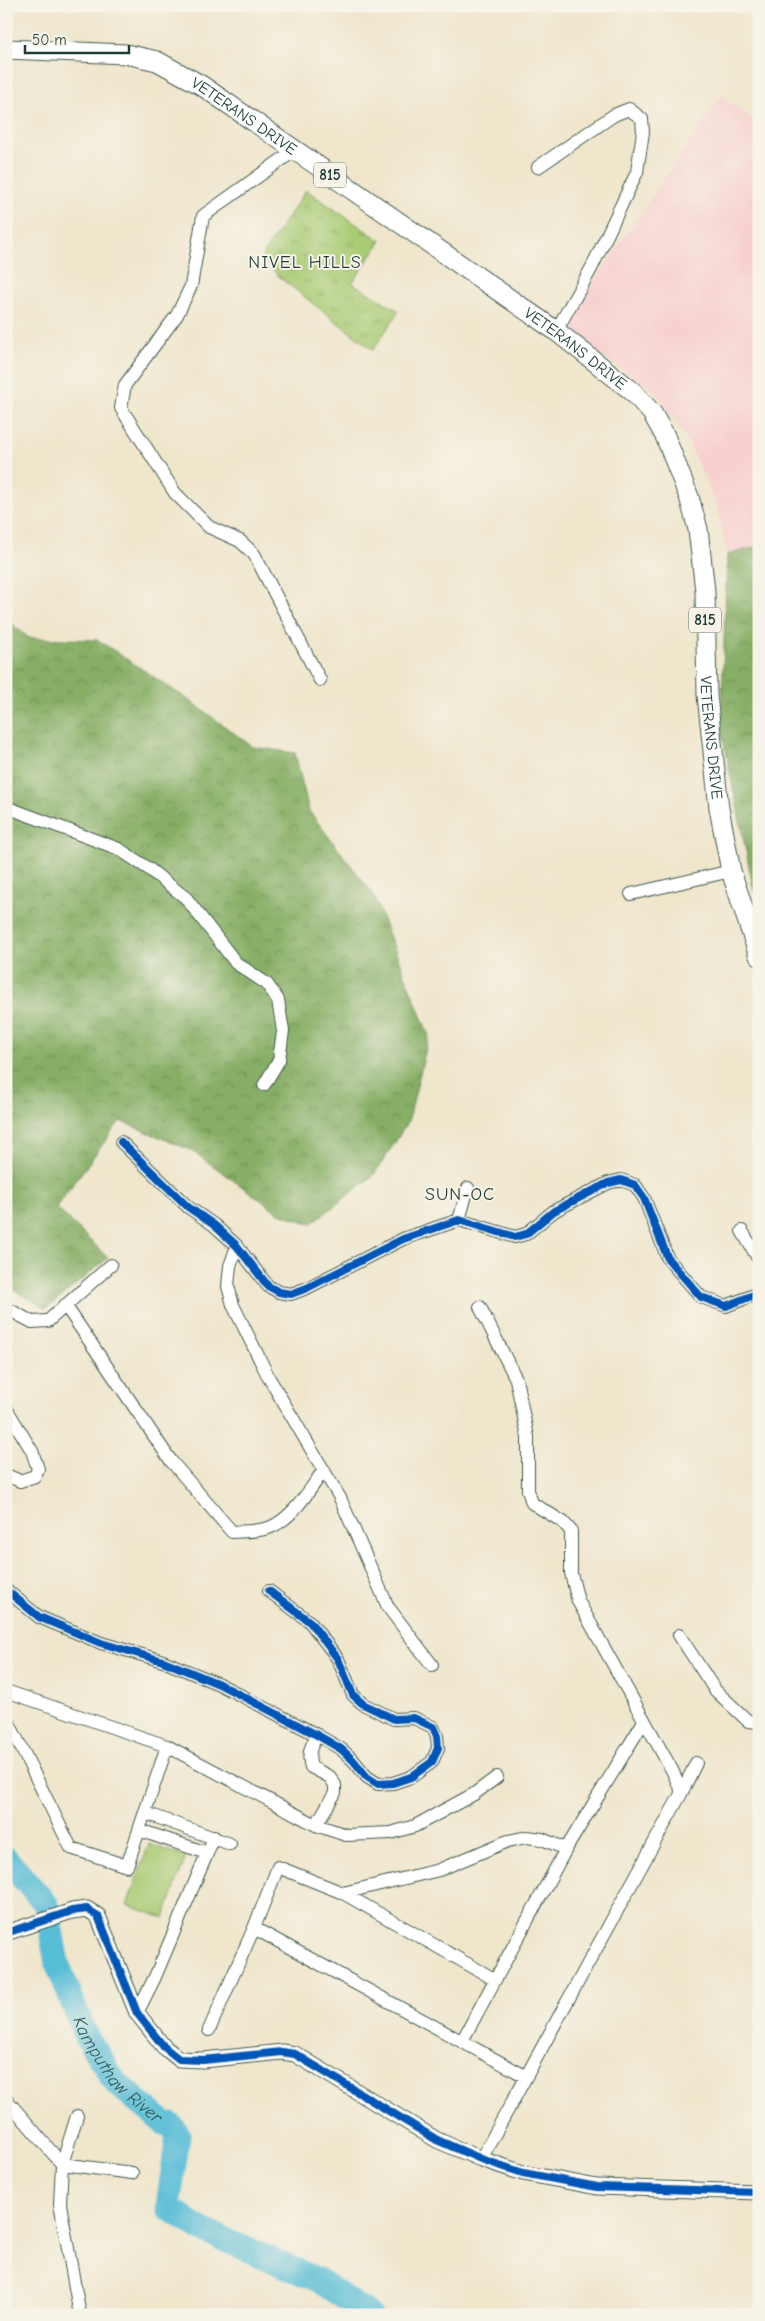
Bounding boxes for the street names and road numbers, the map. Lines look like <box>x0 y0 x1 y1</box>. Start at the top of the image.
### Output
street label: VETERANS DRIVE <box>188 74 300 159</box>
road number: 815 <box>314 162 346 188</box>
street label: VETERANS DRIVE <box>521 304 630 394</box>
road number: 815 <box>689 608 721 632</box>
street label: VETERANS DRIVE <box>697 676 726 801</box>

